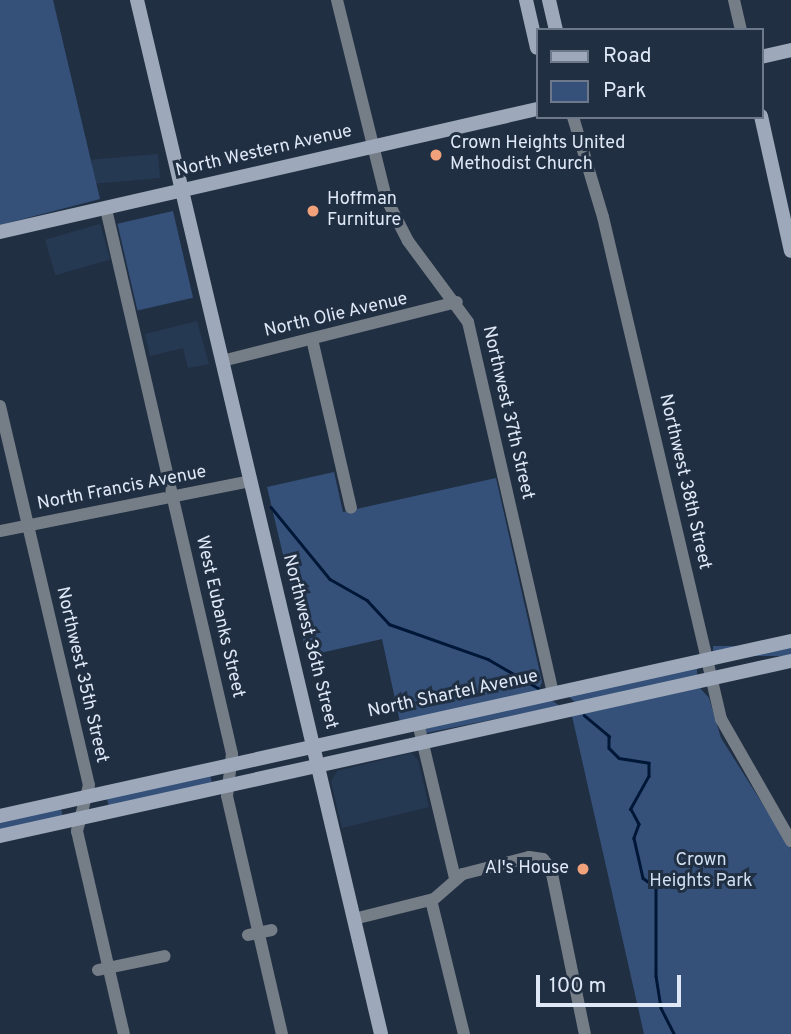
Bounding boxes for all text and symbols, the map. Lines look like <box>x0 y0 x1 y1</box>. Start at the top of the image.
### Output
legend <box>536 28 763 119</box>
text: Road <box>603 43 652 70</box>
text: Park <box>603 78 646 105</box>
street label: North Western Avenue <box>173 121 355 183</box>
place label: Crown Heights United Methodist Church <box>450 134 625 176</box>
marker: Crown Heights United Methodist Church <box>428 147 444 163</box>
place label: Hoffman Furniture <box>327 190 401 232</box>
marker: Hoffman Furniture <box>305 203 321 219</box>
street label: North Olie Avenue <box>262 289 410 343</box>
street label: Northwest 37th Street <box>476 324 538 502</box>
street label: Northwest 38th Street <box>653 392 715 572</box>
street label: North Francis Avenue <box>35 462 209 516</box>
street label: West Eubanks Street <box>190 534 248 700</box>
street label: Northwest 36th Street <box>277 552 341 732</box>
street label: Northwest 35th Street <box>50 585 112 765</box>
street label: North Shartel Avenue <box>366 666 540 724</box>
park label: Crown Heights Park <box>649 851 753 894</box>
place label: Al's House <box>485 858 569 880</box>
marker: Al's House <box>575 861 591 877</box>
scale bar <box>539 960 684 1004</box>
text: 100 m <box>549 973 606 1000</box>

